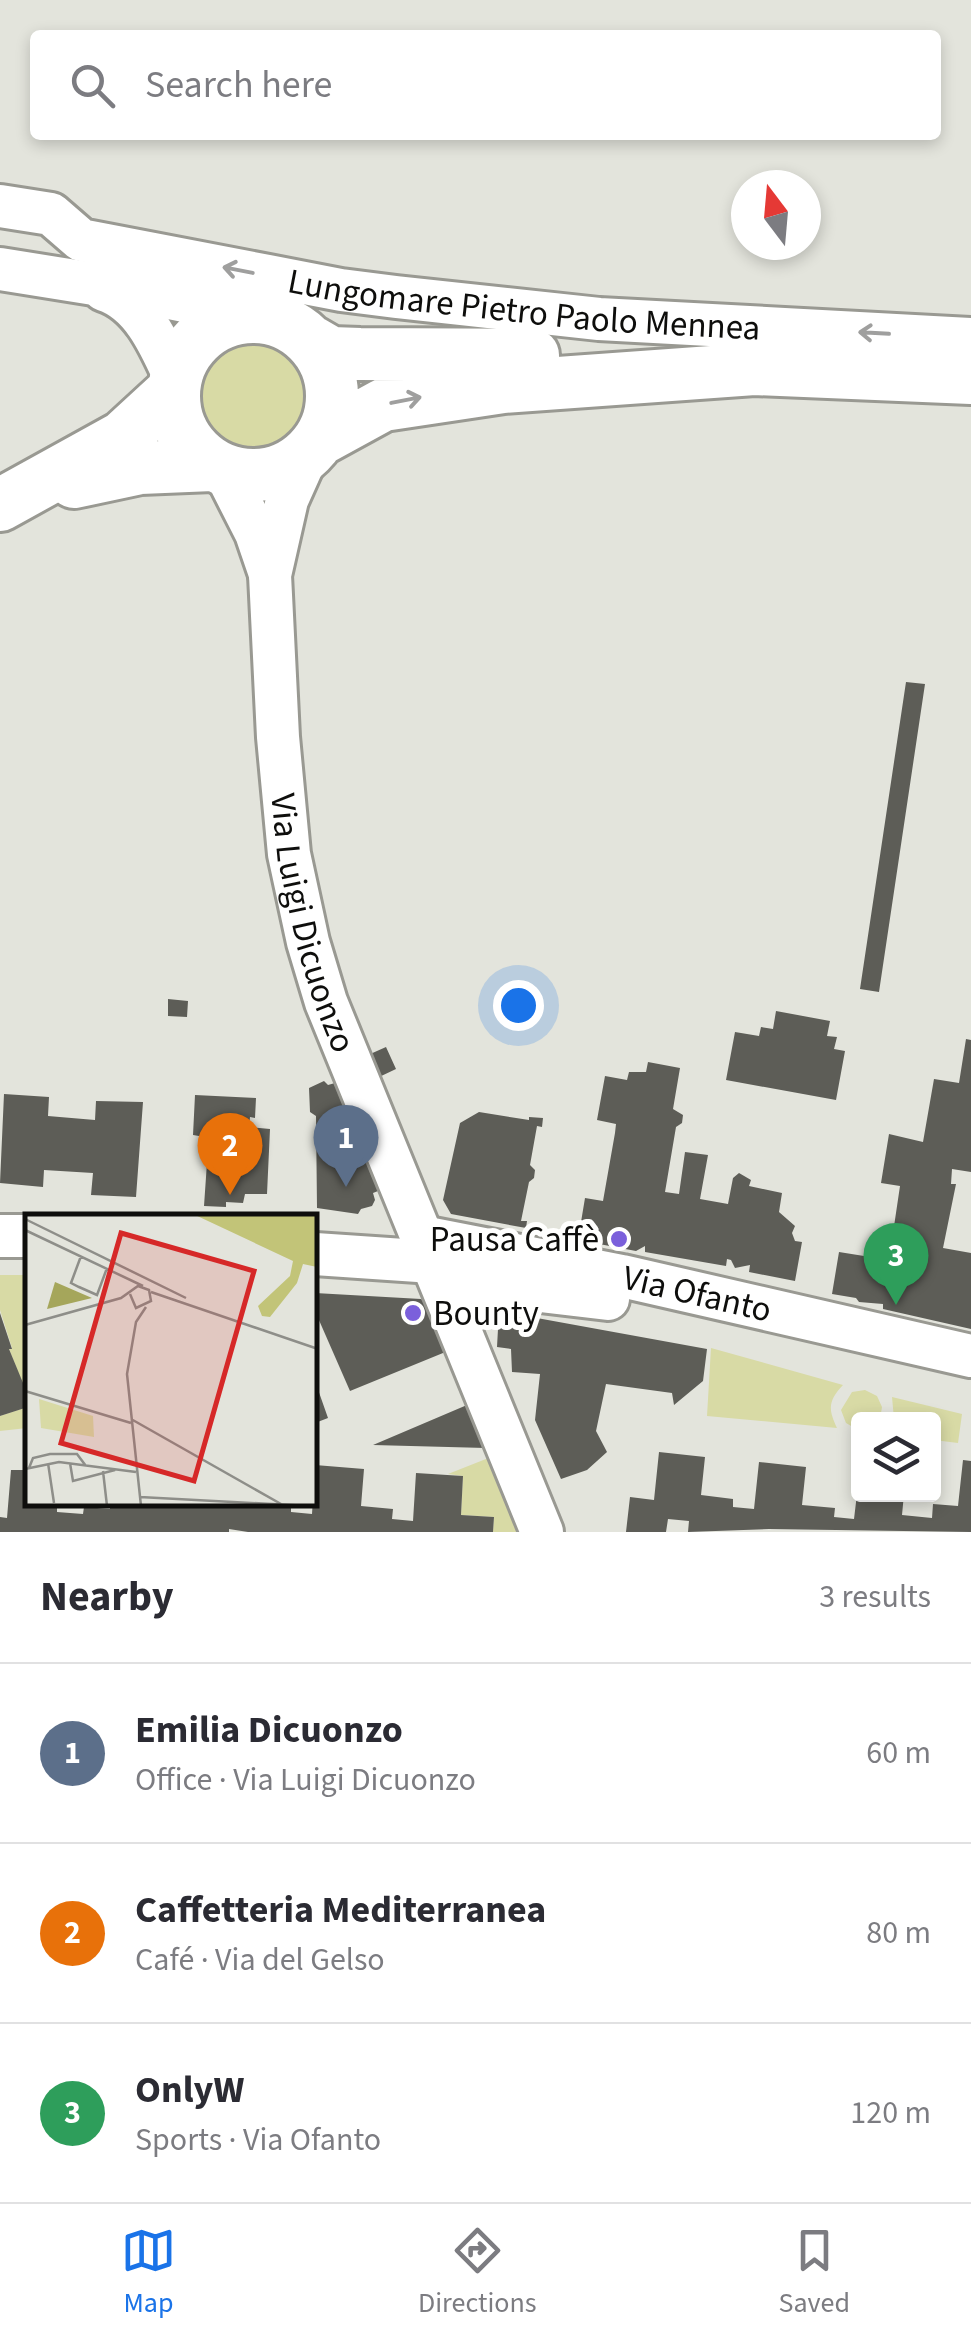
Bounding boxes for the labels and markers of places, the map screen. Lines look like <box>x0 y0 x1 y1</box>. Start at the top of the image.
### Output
pin: 1 <box>314 1104 378 1187</box>
pin: 2 <box>198 1112 262 1195</box>
place label: Pausa Caffè <box>430 1215 599 1265</box>
pin: 3 <box>864 1222 928 1305</box>
marker: Pausa Caffè <box>608 1228 630 1250</box>
place label: Bounty <box>433 1289 539 1339</box>
marker: Bounty <box>402 1302 424 1324</box>

